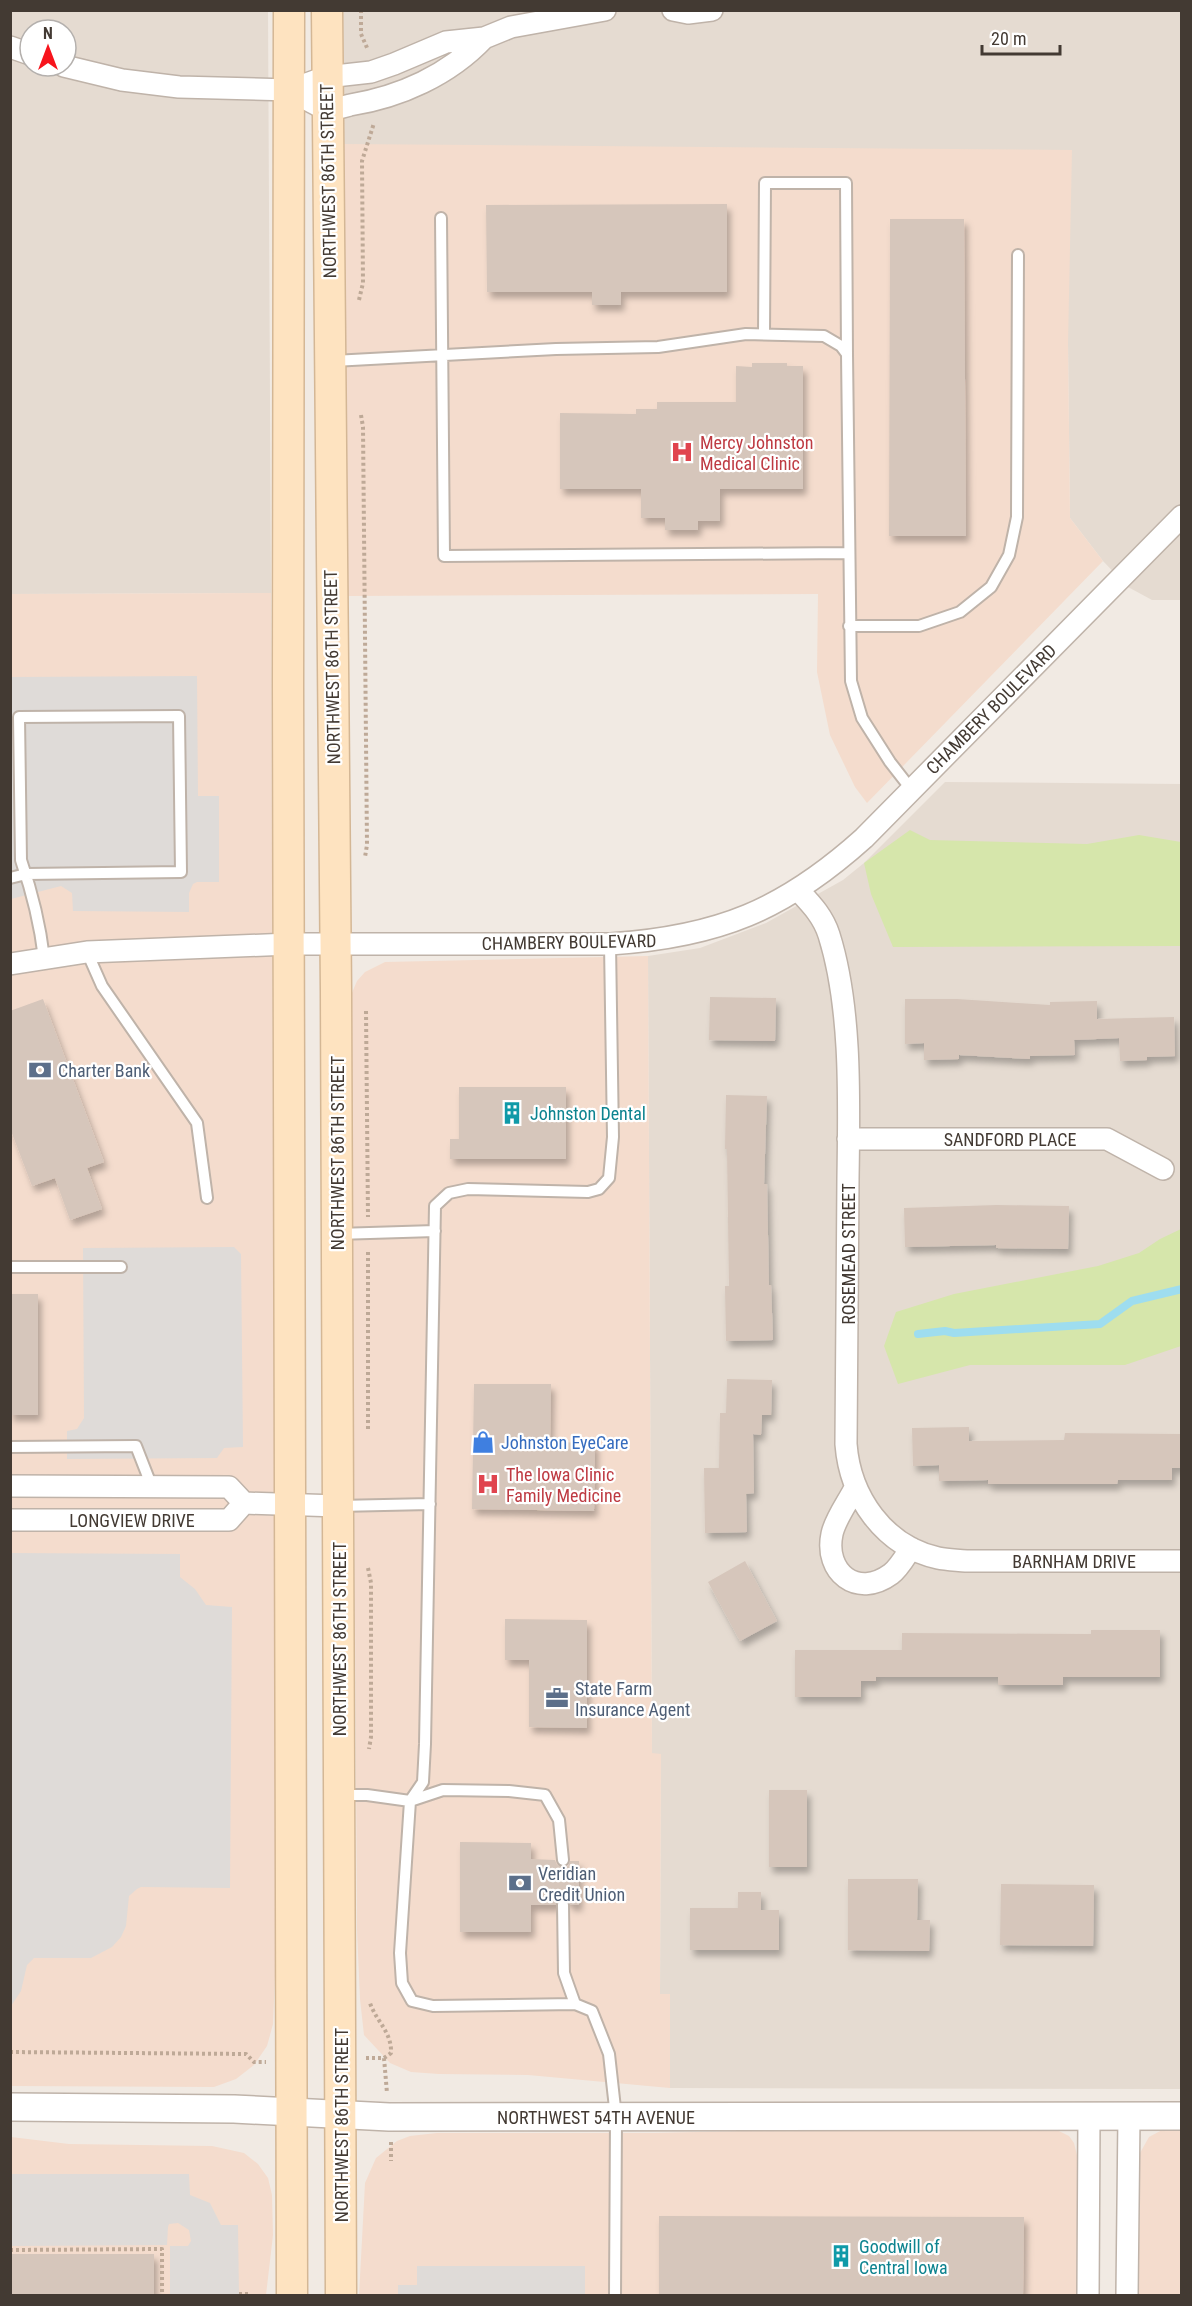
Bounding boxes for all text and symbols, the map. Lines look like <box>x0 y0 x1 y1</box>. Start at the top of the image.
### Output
north arrow <box>18 18 78 78</box>
scale bar <box>982 18 1060 56</box>
text: N <box>43 24 53 43</box>
text: 20 m <box>991 28 1026 49</box>
street label: NORTHWEST 86TH STREET <box>316 84 340 278</box>
place label: Mercy Johnston Medical Clinic <box>700 432 814 474</box>
hospital icon: Mercy Johnston Medical Clinic <box>669 439 695 465</box>
street label: NORTHWEST 86TH STREET <box>320 570 344 764</box>
street label: CHAMBERY BOULEVARD <box>922 640 1060 778</box>
street label: CHAMBERY BOULEVARD <box>481 930 657 954</box>
street label: NORTHWEST 86TH STREET <box>327 1056 348 1250</box>
bank icon: Charter Bank <box>27 1057 53 1083</box>
place label: Charter Bank <box>58 1060 150 1081</box>
building icon: Johnston Dental <box>499 1100 525 1126</box>
place label: Johnston Dental <box>530 1103 646 1124</box>
street label: SANDFORD PLACE <box>944 1129 1076 1150</box>
street label: ROSEMEAD STREET <box>838 1183 859 1325</box>
shop icon: Johnston EyeCare <box>470 1429 496 1455</box>
place label: Johnston EyeCare <box>501 1432 629 1453</box>
place label: The Iowa Clinic Family Medicine <box>506 1464 621 1506</box>
hospital icon: The Iowa Clinic Family Medicine <box>475 1471 501 1497</box>
street label: LONGVIEW DRIVE <box>69 1510 195 1531</box>
street label: NORTHWEST 86TH STREET <box>329 1542 350 1736</box>
street label: BARNHAM DRIVE <box>1012 1551 1136 1572</box>
place label: State Farm Insurance Agent <box>575 1678 690 1720</box>
office icon: State Farm Insurance Agent <box>544 1685 570 1711</box>
place label: Veridian Credit Union <box>538 1863 625 1905</box>
bank icon: Veridian Credit Union <box>507 1870 533 1896</box>
street label: NORTHWEST 86TH STREET <box>331 2028 352 2222</box>
street label: NORTHWEST 54TH AVENUE <box>497 2107 695 2128</box>
place label: Goodwill of Central Iowa <box>859 2236 948 2278</box>
building icon: Goodwill of Central Iowa <box>828 2243 854 2269</box>

